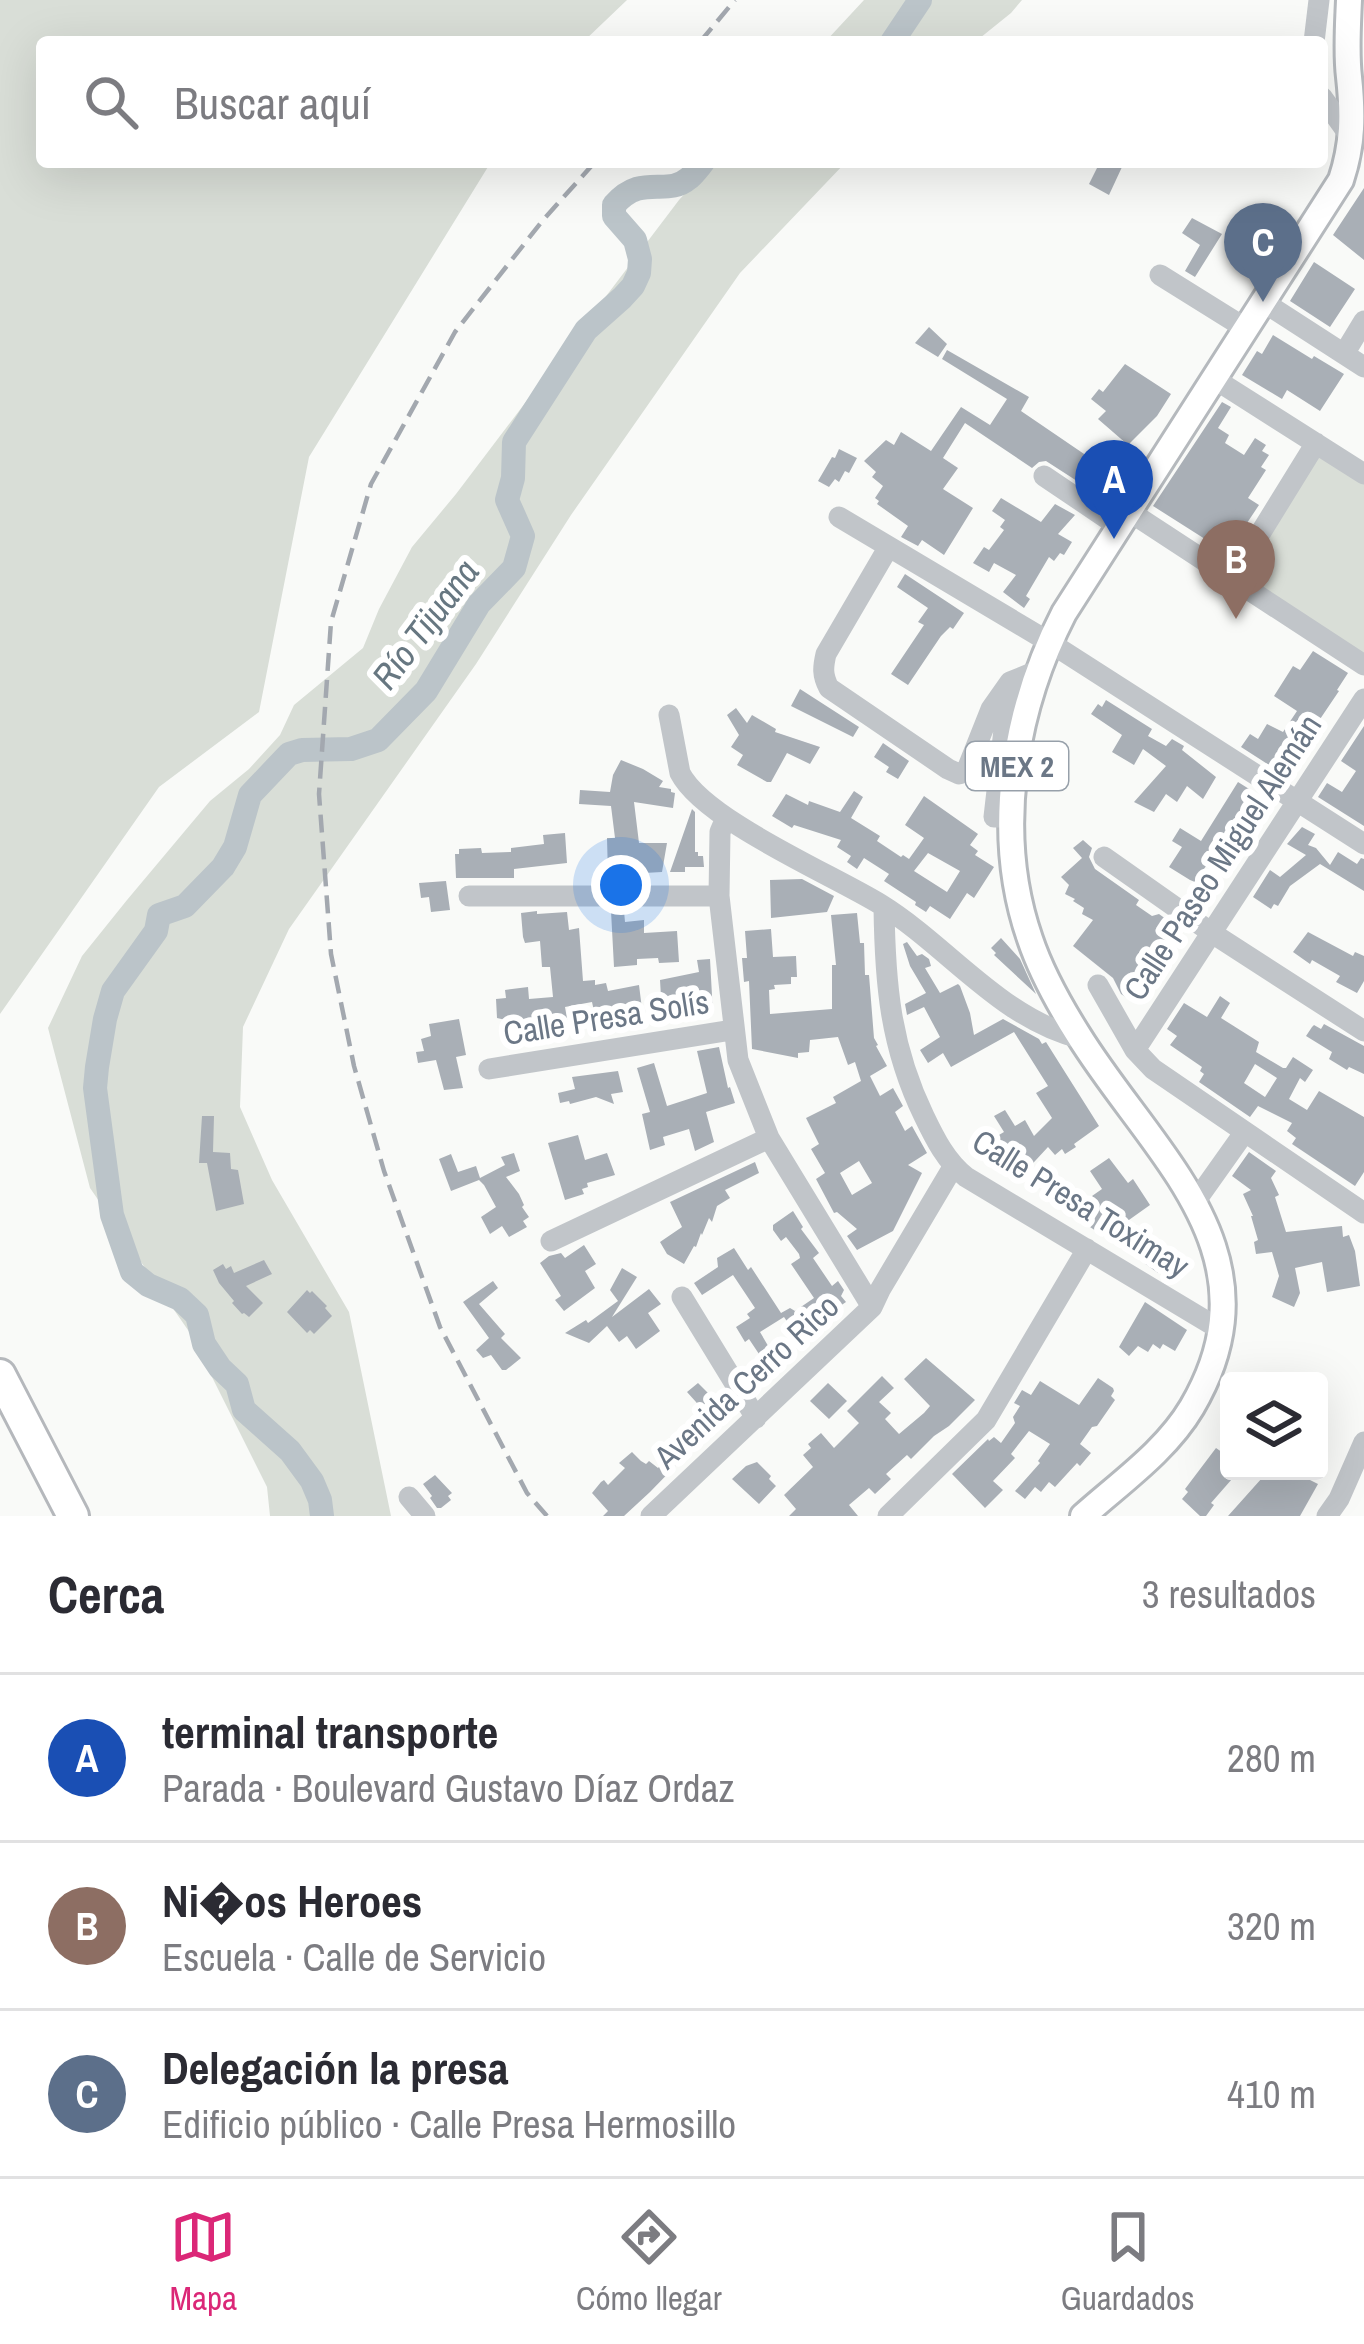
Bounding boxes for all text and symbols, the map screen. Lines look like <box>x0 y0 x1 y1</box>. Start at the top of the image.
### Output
search box <box>36 36 1328 168</box>
icon: search <box>78 69 144 135</box>
text: Buscar aquí <box>174 72 371 133</box>
pin: C <box>1224 203 1302 302</box>
pin: A <box>1075 440 1153 539</box>
pin: B <box>1197 520 1275 619</box>
water label: Río Tijuana <box>361 549 489 699</box>
street label: Calle Paseo Miguel Alemán <box>1113 706 1331 1008</box>
road number: MEX 2 <box>966 742 1068 790</box>
your location <box>591 855 651 915</box>
street label: Calle Presa Solís <box>500 979 712 1055</box>
street label: Calle Presa Toximay <box>964 1119 1198 1288</box>
street label: Avenida Cerro Rico <box>644 1284 848 1479</box>
map controls <box>1220 1372 1328 1480</box>
button: layers <box>1220 1372 1328 1480</box>
text: Cerca <box>48 1560 164 1629</box>
text: 3 resultados <box>1142 1568 1316 1620</box>
text: terminal transporte <box>162 1701 498 1762</box>
text: A <box>75 1732 99 1784</box>
text: 280 m <box>1227 1732 1316 1784</box>
text: Parada · Boulevard Gustavo Díaz Ordaz <box>162 1762 734 1814</box>
text: Ni�os Heroes <box>162 1870 422 1931</box>
text: B <box>75 1900 99 1952</box>
text: 320 m <box>1227 1900 1316 1952</box>
text: Escuela · Calle de Servicio <box>162 1931 546 1983</box>
text: Delegación la presa <box>162 2037 509 2098</box>
text: C <box>75 2068 99 2120</box>
text: 410 m <box>1227 2068 1316 2120</box>
text: Edificio público · Calle Presa Hermosillo <box>162 2098 736 2150</box>
tab: Mapa <box>169 2204 237 2320</box>
tab: Cómo llegar <box>576 2204 722 2320</box>
tab: Guardados <box>1061 2204 1195 2320</box>

